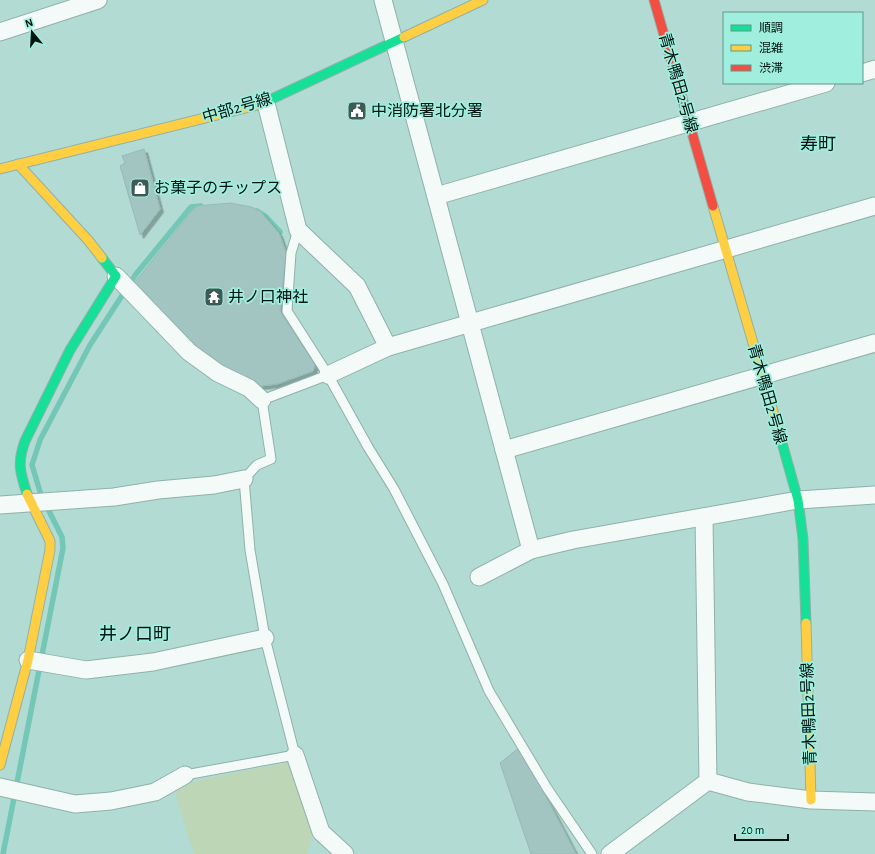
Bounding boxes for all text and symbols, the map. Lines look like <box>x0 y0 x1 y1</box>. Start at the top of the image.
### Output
north arrow <box>12 12 52 52</box>
legend <box>723 12 863 84</box>
text: N <box>24 17 34 29</box>
text: 順調 <box>759 22 783 34</box>
street label: 青木鴨田2号線 <box>656 31 701 135</box>
text: 混雑 <box>759 41 783 54</box>
text: 渋滞 <box>759 62 783 74</box>
street label: 中部2号線 <box>200 90 273 126</box>
public building icon: 中消防署北分署 <box>346 100 368 122</box>
place label: 中消防署北分署 <box>371 102 483 119</box>
district label: 寿町 <box>800 135 836 154</box>
shop icon: お菓子のチップス <box>129 177 151 199</box>
place label: お菓子のチップス <box>154 180 282 196</box>
temple icon: 井ノ口神社 <box>203 286 225 308</box>
place label: 井ノ口神社 <box>228 288 308 305</box>
street label: 青木鴨田2号線 <box>745 342 790 446</box>
district label: 井ノ口町 <box>99 624 171 644</box>
street label: 青木鴨田2号線 <box>798 662 819 766</box>
scale bar <box>735 816 788 842</box>
text: 20 m <box>741 824 764 836</box>

